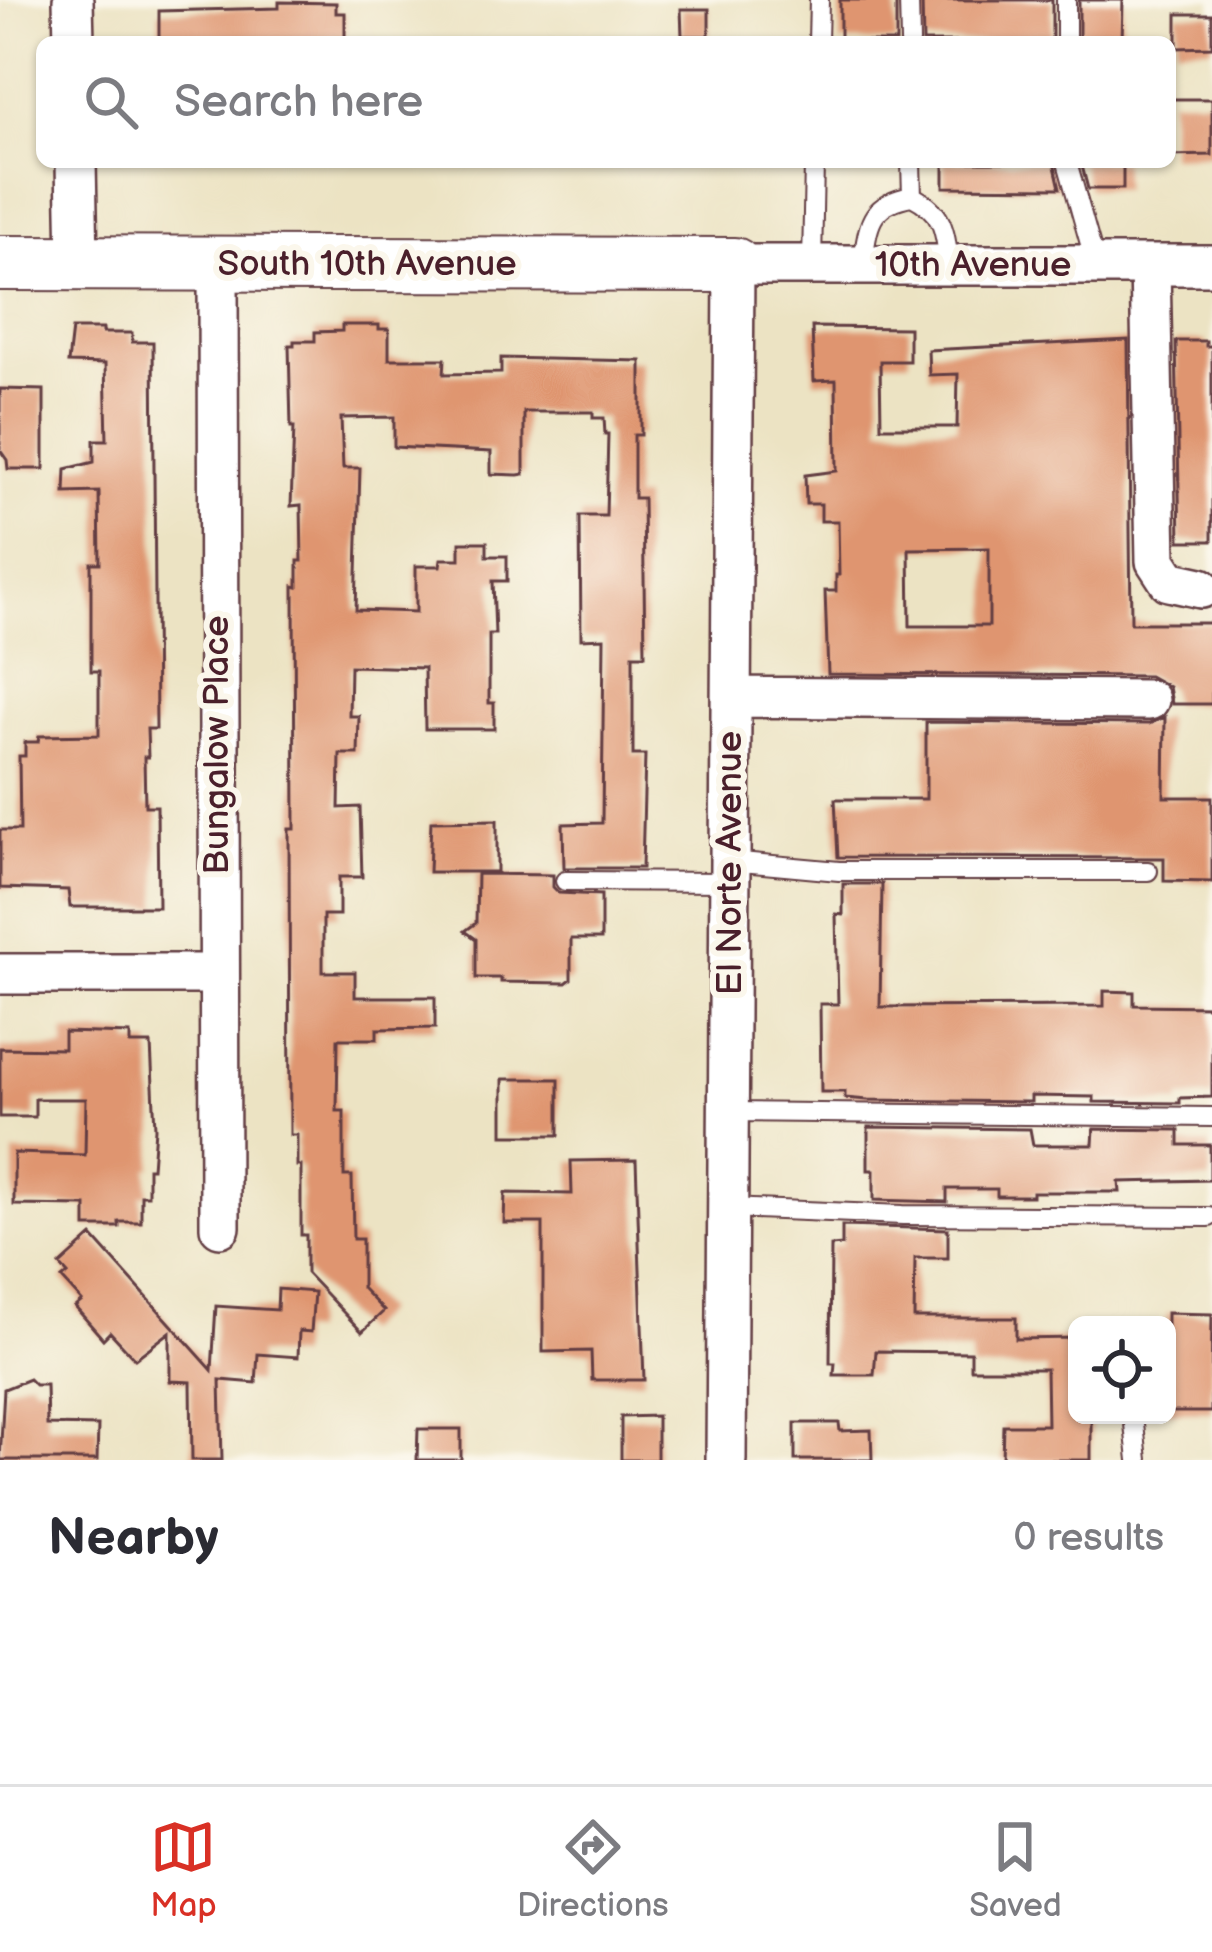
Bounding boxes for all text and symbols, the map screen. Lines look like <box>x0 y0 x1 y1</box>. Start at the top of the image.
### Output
search box <box>36 36 1176 168</box>
icon: search <box>78 69 144 135</box>
text: Search here <box>174 75 423 130</box>
street label: South 10th Avenue <box>217 243 517 286</box>
street label: 10th Avenue <box>875 244 1071 287</box>
street label: Bungalow Place <box>196 615 239 875</box>
street label: El Norte Avenue <box>709 731 752 995</box>
map controls <box>1068 1316 1176 1424</box>
button: locate <box>1068 1316 1176 1424</box>
text: Nearby <box>48 1508 219 1569</box>
text: 0 results <box>1013 1515 1164 1562</box>
tab: Map <box>150 1814 217 1926</box>
tab: Directions <box>517 1814 669 1926</box>
tab: Saved <box>969 1814 1062 1926</box>

